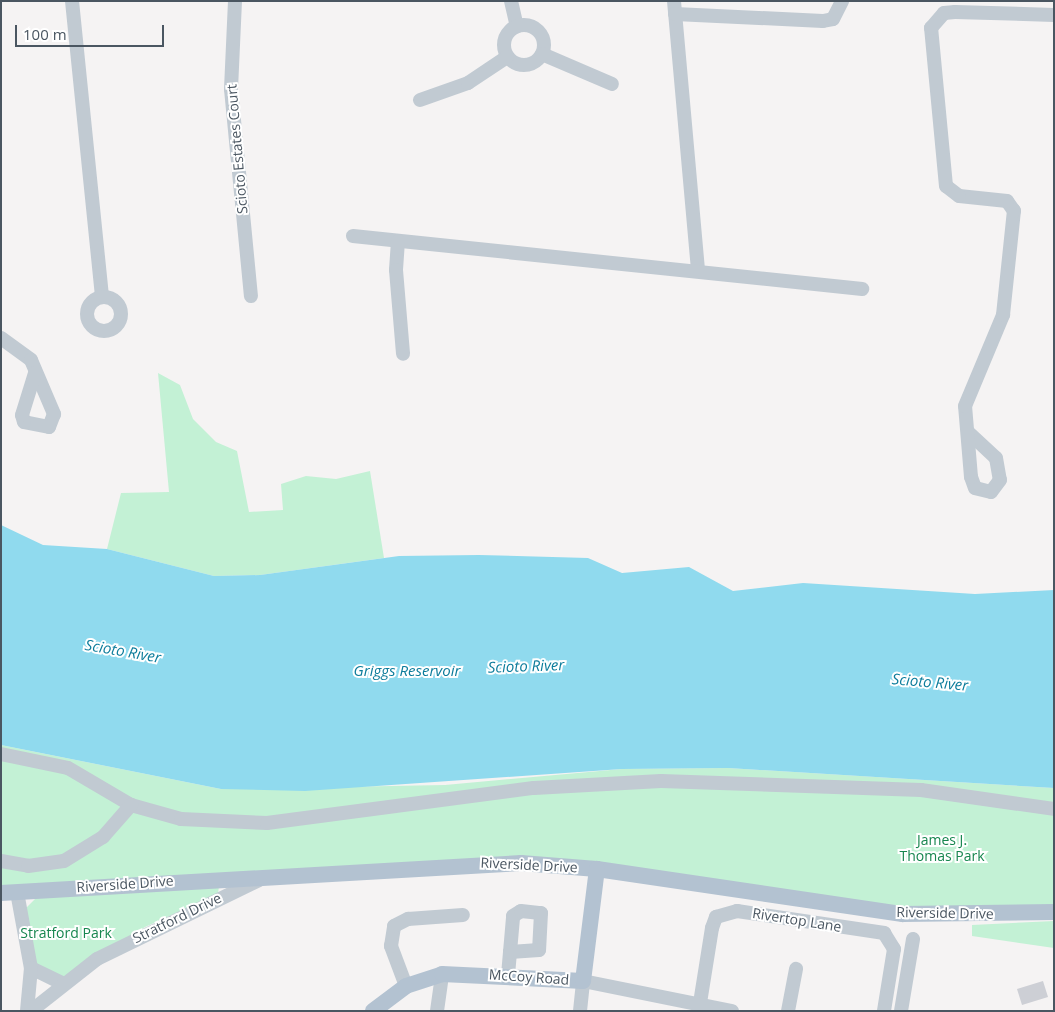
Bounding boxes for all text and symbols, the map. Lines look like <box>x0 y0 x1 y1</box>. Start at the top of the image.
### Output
scale bar <box>18 15 166 47</box>
text: 100 m <box>23 24 67 44</box>
street label: Scioto Estates Court <box>223 83 251 215</box>
water label: Scioto River <box>84 635 162 667</box>
water label: Scioto River <box>487 656 565 676</box>
water label: Griggs Reservoir <box>354 662 460 680</box>
water label: Scioto River <box>891 670 969 694</box>
park label: James J. Thomas Park <box>899 832 985 864</box>
street label: Riverside Drive <box>480 854 578 876</box>
street label: Riverside Drive <box>76 872 174 896</box>
street label: Stratford Drive <box>130 889 224 947</box>
street label: Riverside Drive <box>896 904 994 922</box>
street label: Rivertop Lane <box>751 905 843 935</box>
park label: Stratford Park <box>20 925 112 941</box>
street label: McCoy Road <box>488 966 570 988</box>

